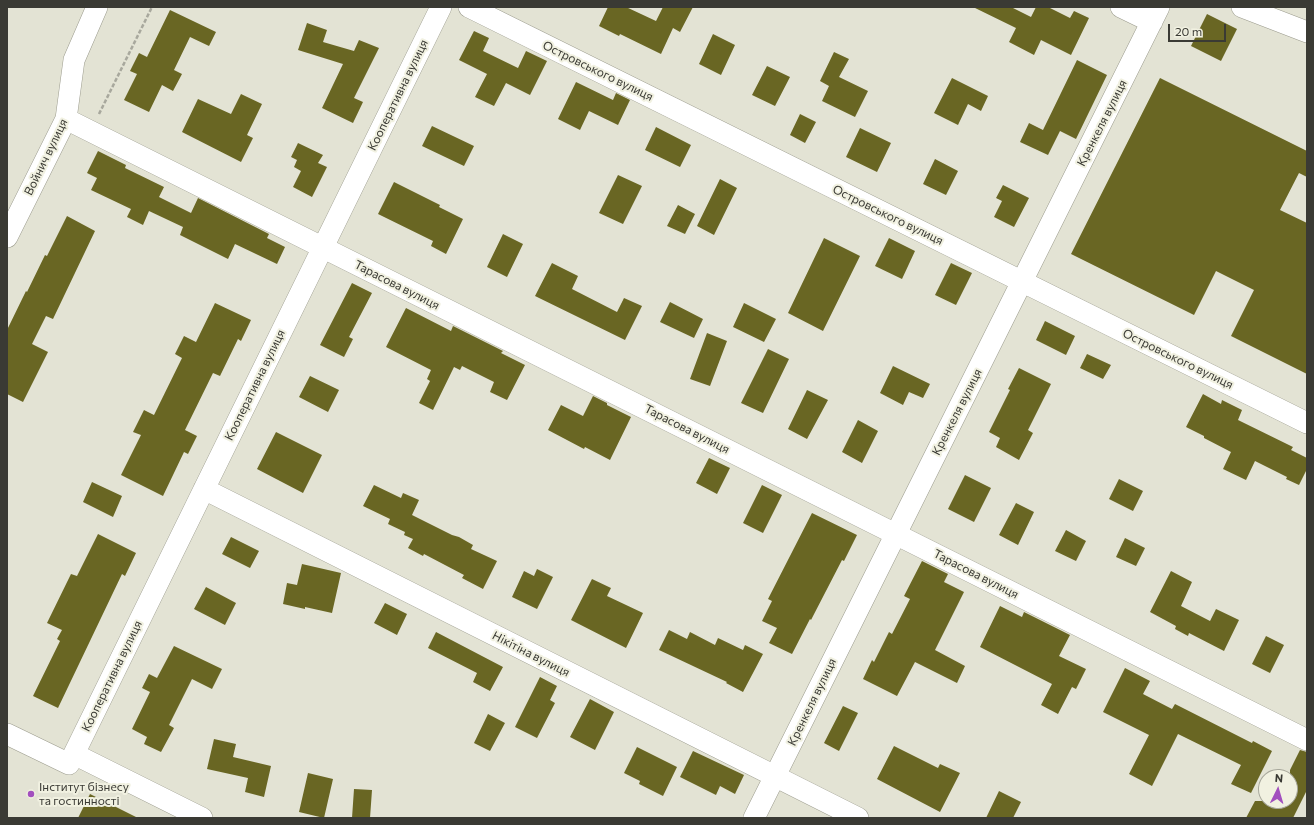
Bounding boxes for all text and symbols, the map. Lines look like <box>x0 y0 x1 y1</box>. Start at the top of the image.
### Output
scale bar <box>1170 16 1228 42</box>
text: 20 m <box>1175 24 1202 38</box>
street label: Кооперативна вулиця <box>365 37 431 153</box>
street label: Островського вулиця <box>540 38 656 104</box>
street label: Кренкеля вулиця <box>1074 77 1130 169</box>
street label: Войнич вулиця <box>21 116 71 198</box>
street label: Островського вулиця <box>830 182 946 248</box>
street label: Тарасова вулиця <box>352 257 442 313</box>
street label: Островського вулиця <box>1120 326 1236 392</box>
street label: Кооперативна вулиця <box>222 327 288 443</box>
street label: Кренкеля вулиця <box>929 366 985 458</box>
street label: Тарасова вулиця <box>642 401 732 457</box>
street label: Тарасова вулиця <box>931 546 1021 602</box>
street label: Кооперативна вулиця <box>79 618 145 734</box>
street label: Нікітіна вулиця <box>490 628 572 680</box>
street label: Кренкеля вулиця <box>785 656 839 748</box>
north arrow <box>1258 769 1298 809</box>
text: N <box>1274 771 1284 784</box>
place label: Інститут бізнесу та гостинності <box>39 780 129 808</box>
marker: Інститут бізнесу та гостинності <box>26 789 36 799</box>

